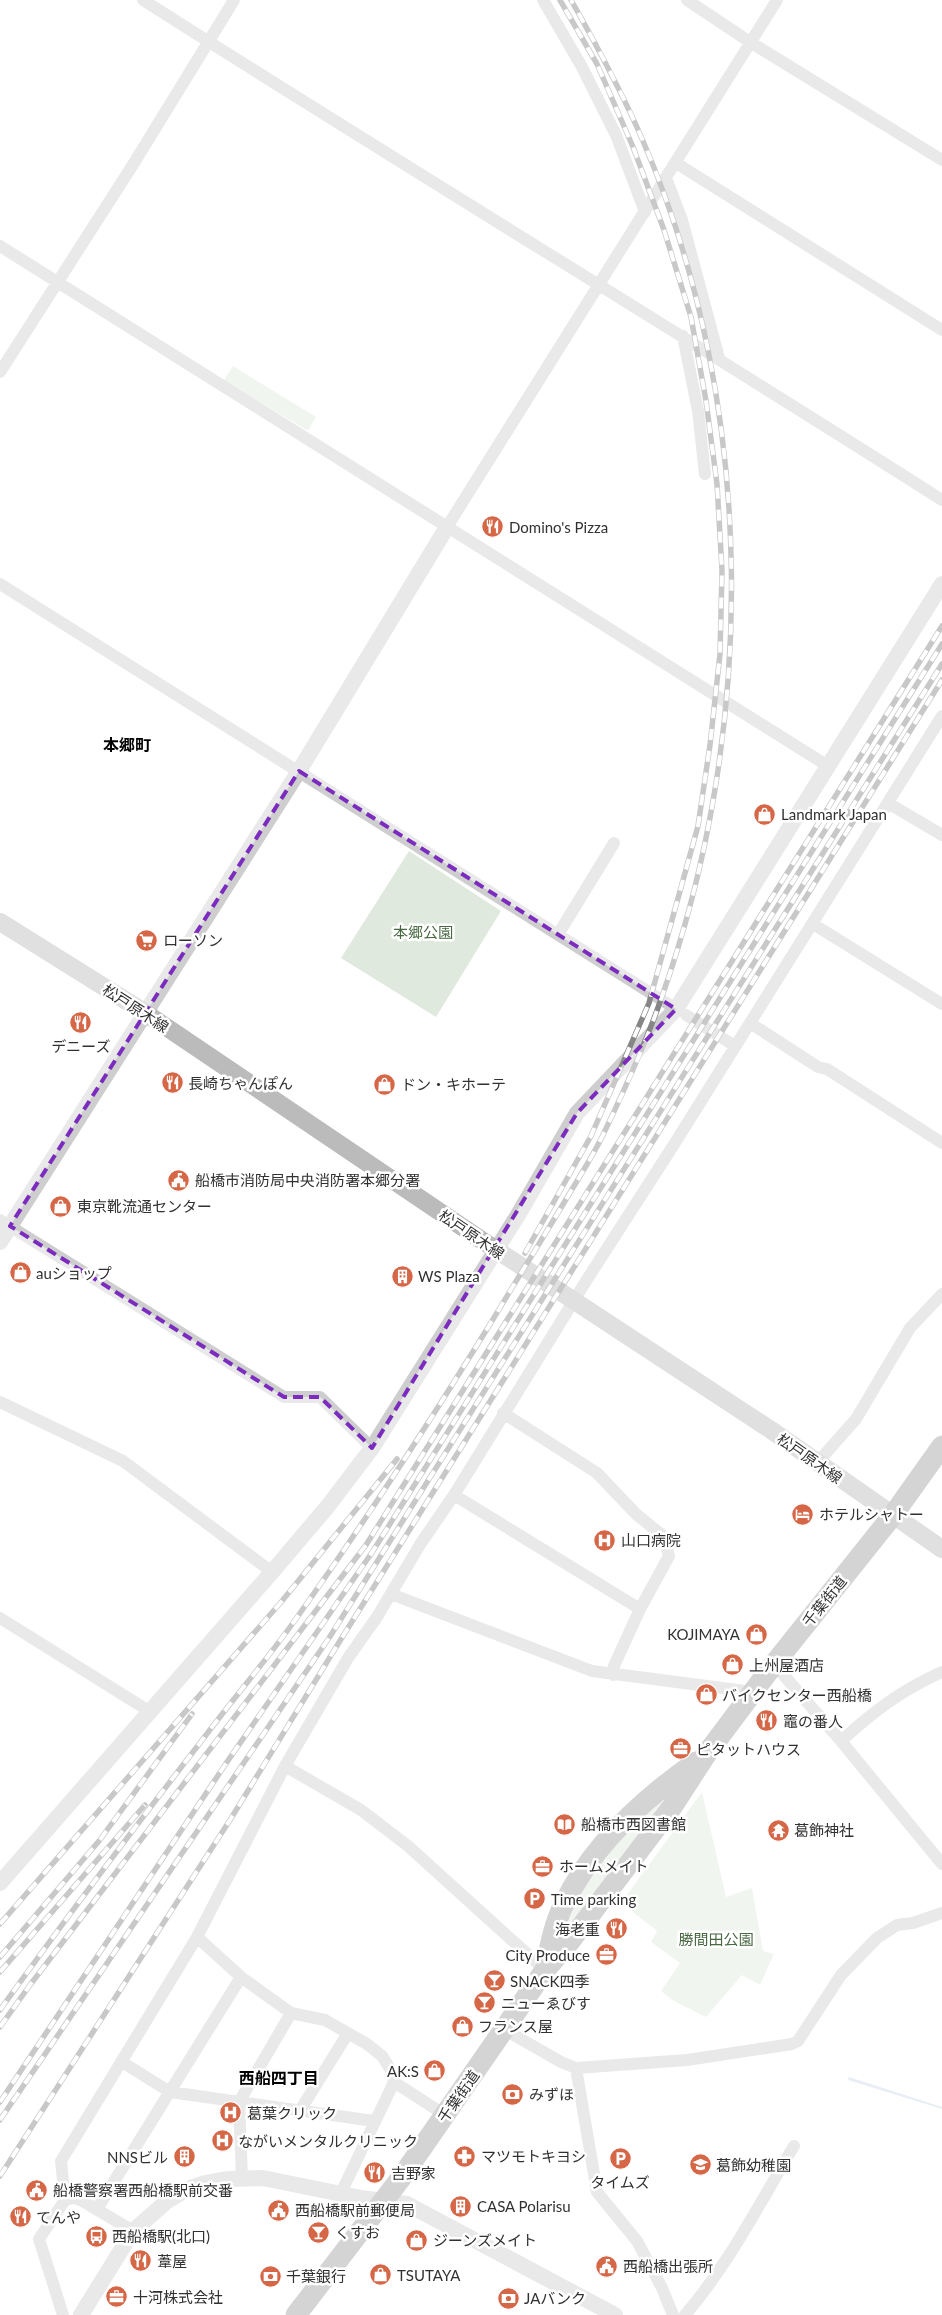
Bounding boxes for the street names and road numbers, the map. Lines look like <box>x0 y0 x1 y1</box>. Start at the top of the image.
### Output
street label: 松戸原木線 <box>100 980 172 1036</box>
street label: 松戸原木線 <box>436 1206 508 1262</box>
street label: 松戸原木線 <box>774 1429 846 1487</box>
street label: 千葉街道 <box>798 1572 850 1630</box>
street label: 千葉街道 <box>433 2066 483 2126</box>

